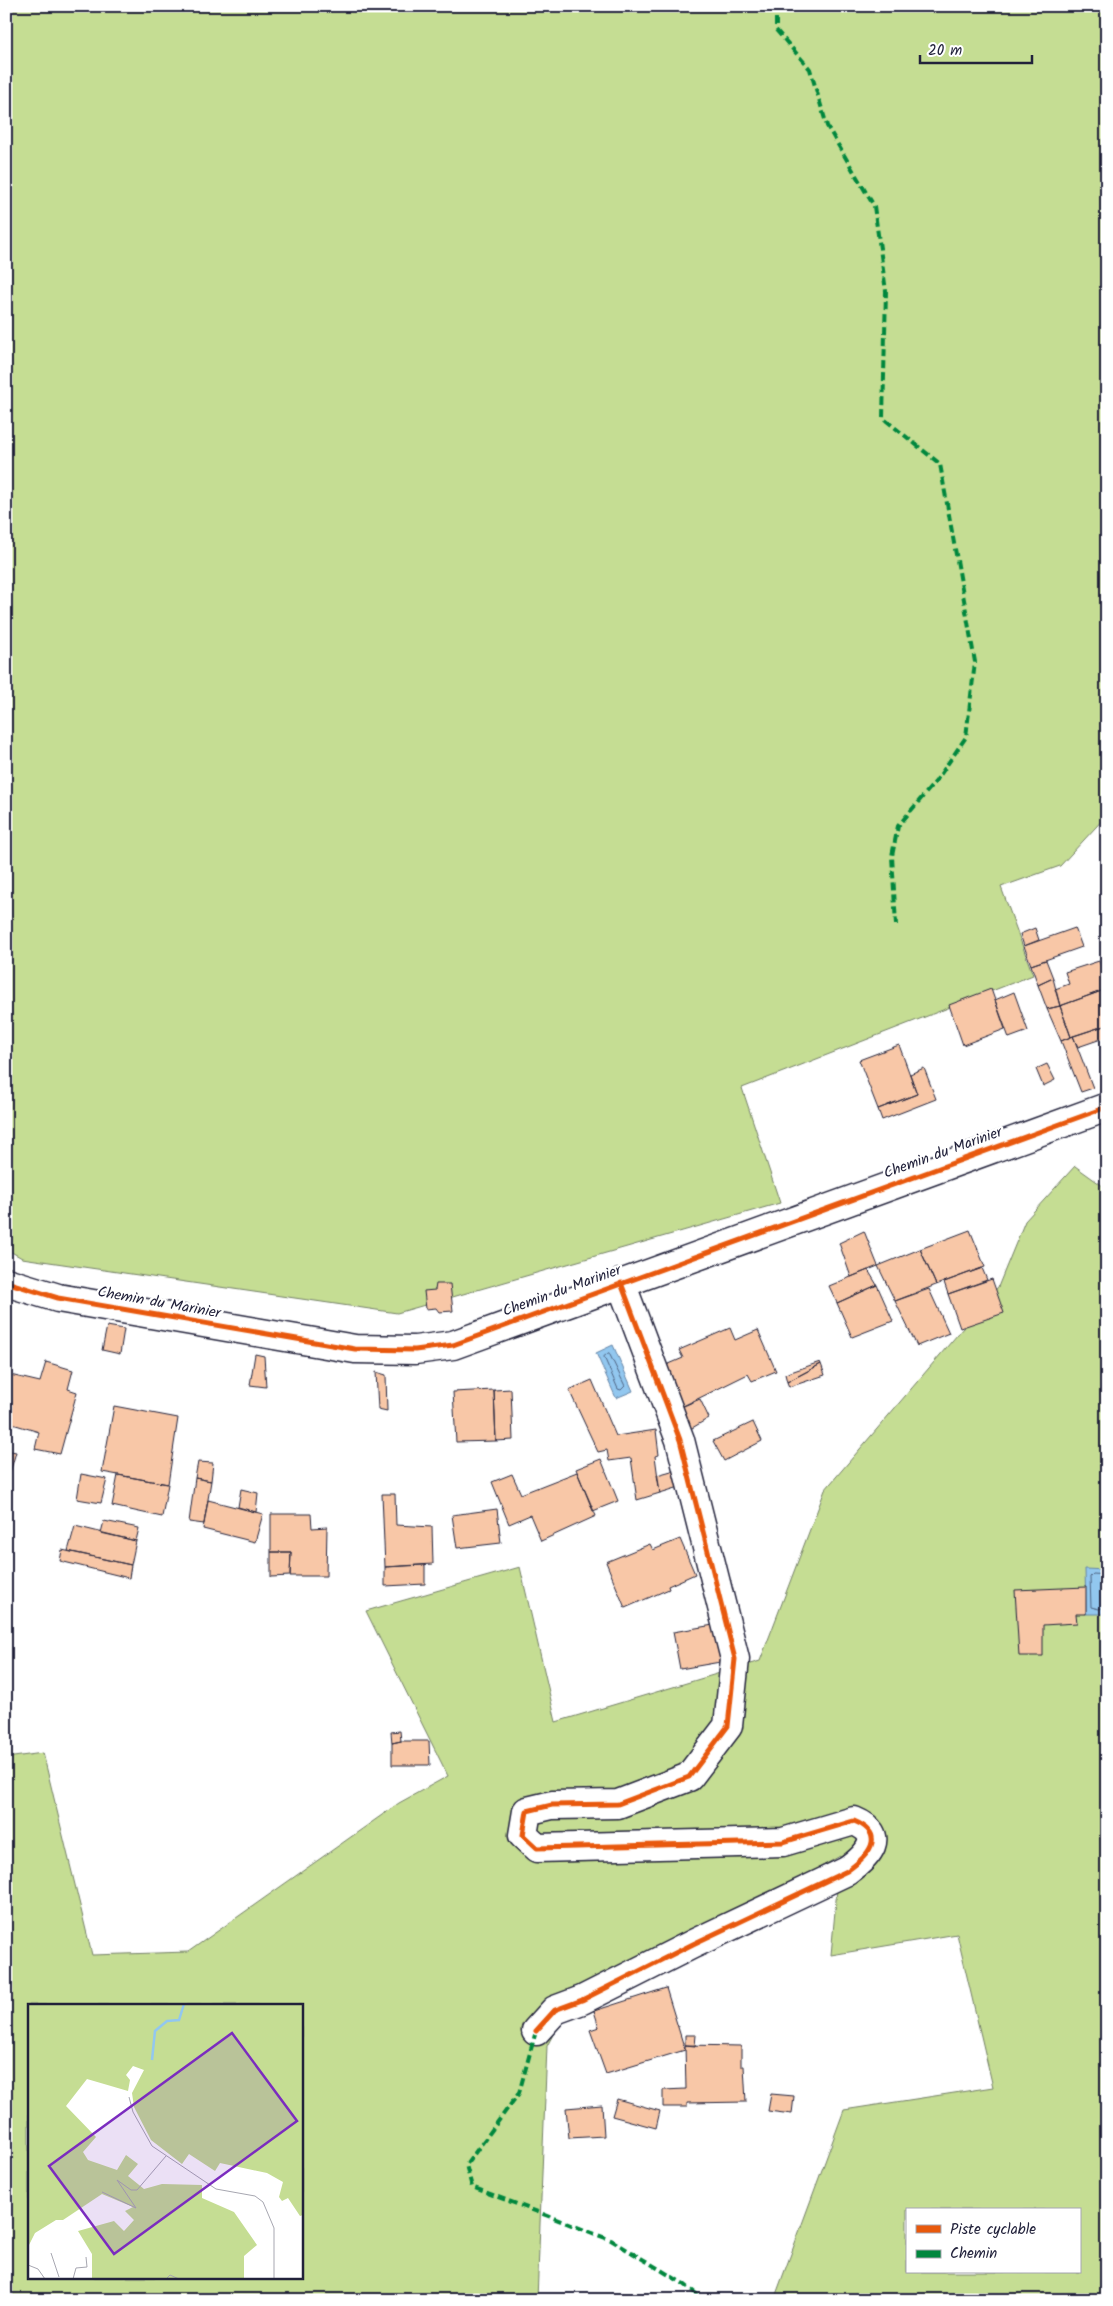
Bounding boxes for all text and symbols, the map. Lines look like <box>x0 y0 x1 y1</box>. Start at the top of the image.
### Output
scale bar <box>920 32 1033 64</box>
text: 20 m <box>928 39 962 63</box>
street label: Chemin du Marinier <box>880 1120 1007 1186</box>
street label: Chemin du Marinier <box>499 1258 626 1324</box>
street label: Chemin du Marinier <box>96 1280 224 1326</box>
inset map <box>28 2004 302 2278</box>
legend <box>906 2208 1080 2274</box>
text: Piste cyclable <box>950 2218 1036 2242</box>
text: Chemin <box>950 2242 997 2266</box>

